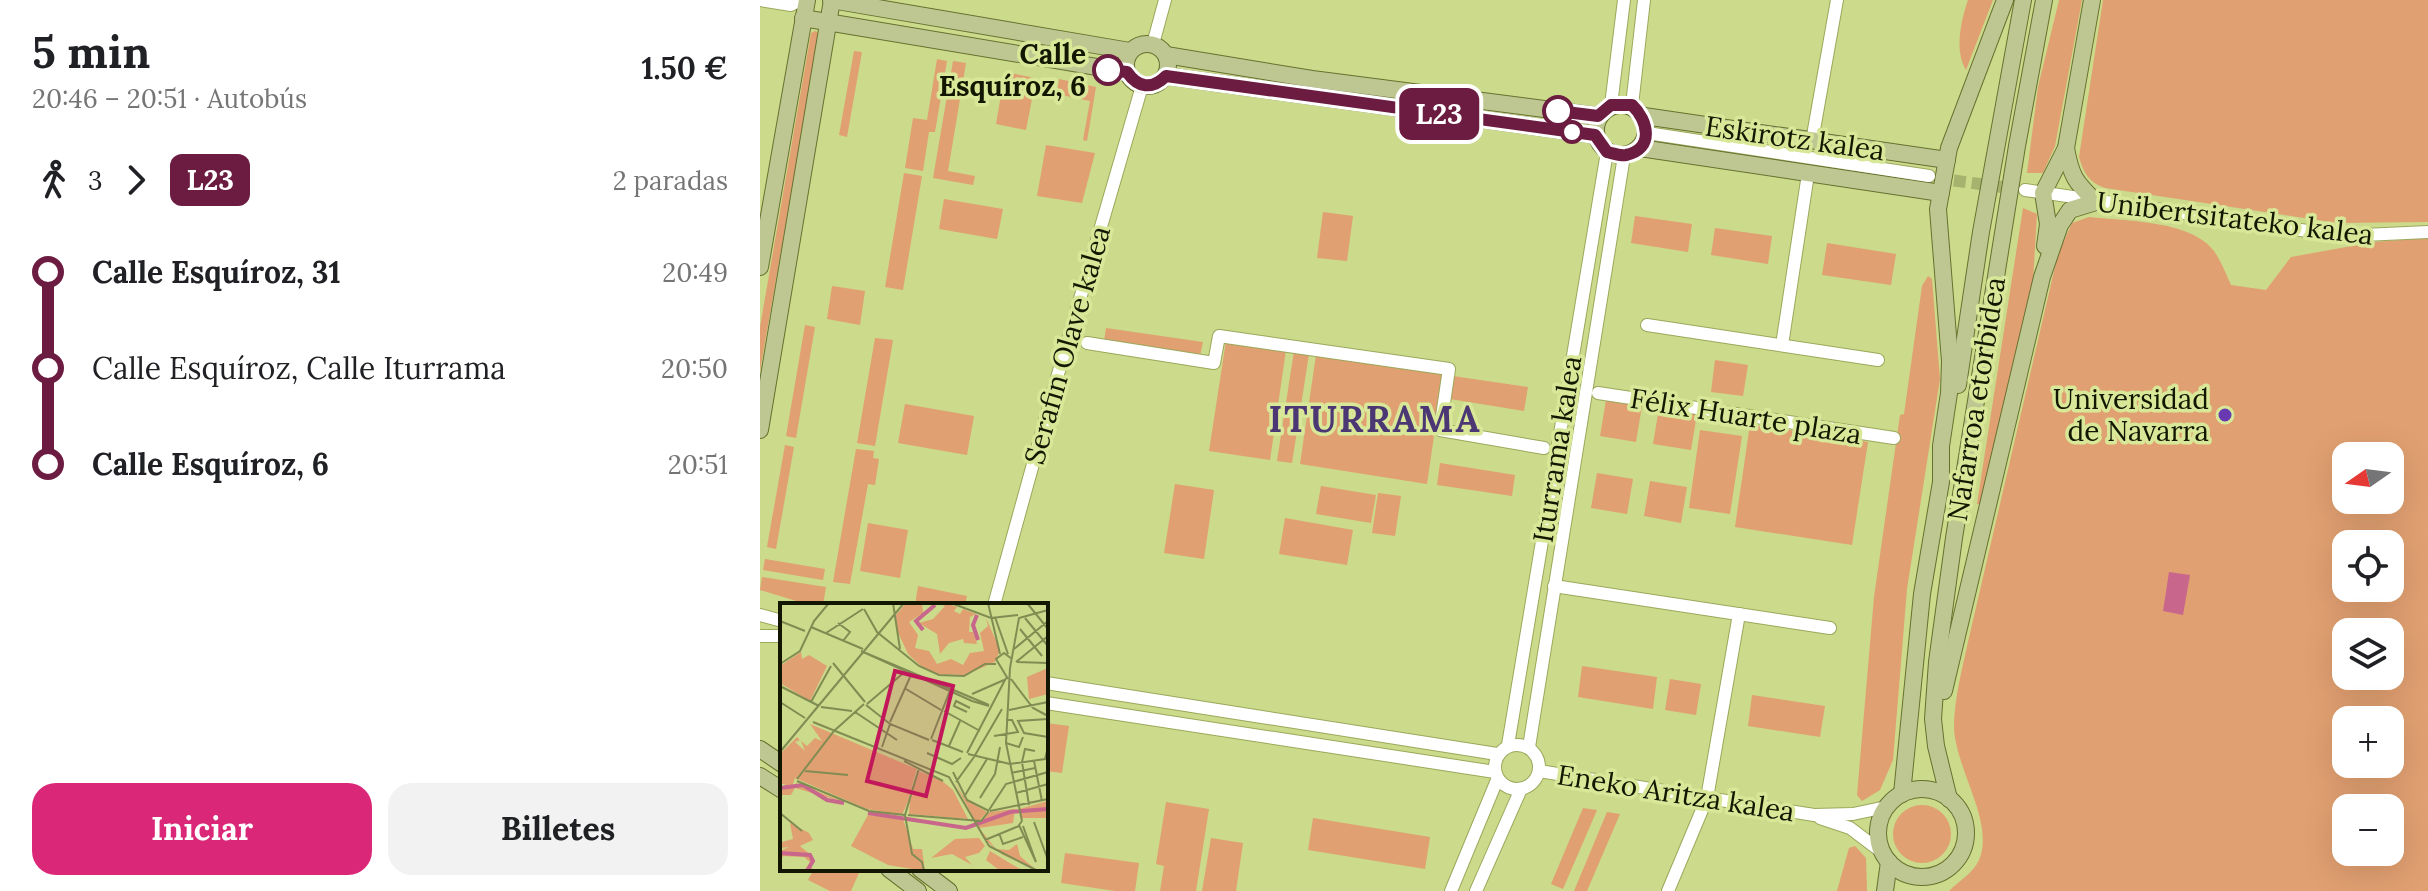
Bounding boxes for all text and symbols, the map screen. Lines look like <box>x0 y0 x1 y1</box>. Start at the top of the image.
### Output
text: 5 min <box>32 24 150 80</box>
place label: Calle Esquíroz, 6 <box>939 36 1086 104</box>
text: 1.50 € <box>641 49 728 87</box>
marker: Calle Esquíroz, 6 <box>1093 55 1123 85</box>
text: 20:46 – 20:51 · Autobús <box>32 82 307 115</box>
line badge: L23 <box>1393 88 1485 140</box>
text: L23 <box>1415 96 1463 132</box>
unlabelled marker <box>1543 96 1573 126</box>
street label: Eskirotz kalea <box>1703 108 1887 168</box>
unlabelled marker <box>1561 121 1583 143</box>
icon: walk <box>32 158 76 202</box>
icon: forward <box>114 158 158 202</box>
text: L23 <box>186 162 234 198</box>
text: 3 <box>88 164 102 197</box>
text: 2 paradas <box>613 164 728 197</box>
street label: Unibertsitateko kalea <box>2095 183 2375 253</box>
street label: Serafin Olave kalea <box>1016 222 1118 468</box>
text: Calle Esquíroz, 31 <box>92 253 341 291</box>
text: 20:49 <box>662 256 728 289</box>
street label: Nafarroa etorbidea <box>1939 274 2013 524</box>
text: Calle Esquíroz, Calle Iturrama <box>92 349 506 387</box>
text: 20:50 <box>661 352 728 385</box>
street label: Iturrama kalea <box>1524 353 1590 545</box>
street label: Félix Huarte plaza <box>1628 380 1864 452</box>
place label: Universidad de Navarra <box>2053 381 2209 449</box>
district label: ITURRAMA <box>1268 396 1482 442</box>
marker: Universidad de Navarra <box>2216 406 2234 424</box>
north arrow <box>2332 442 2404 514</box>
map controls <box>2332 442 2404 866</box>
text: Calle Esquíroz, 6 <box>92 445 329 483</box>
text: 20:51 <box>668 448 728 481</box>
button: locate <box>2332 530 2404 602</box>
inset map <box>780 603 1048 871</box>
button: layers <box>2332 618 2404 690</box>
button: + <box>2332 706 2404 778</box>
street label: Eneko Aritza kalea <box>1555 756 1797 830</box>
button: Iniciar <box>32 783 372 875</box>
button: Billetes <box>388 783 728 875</box>
button: − <box>2332 794 2404 866</box>

